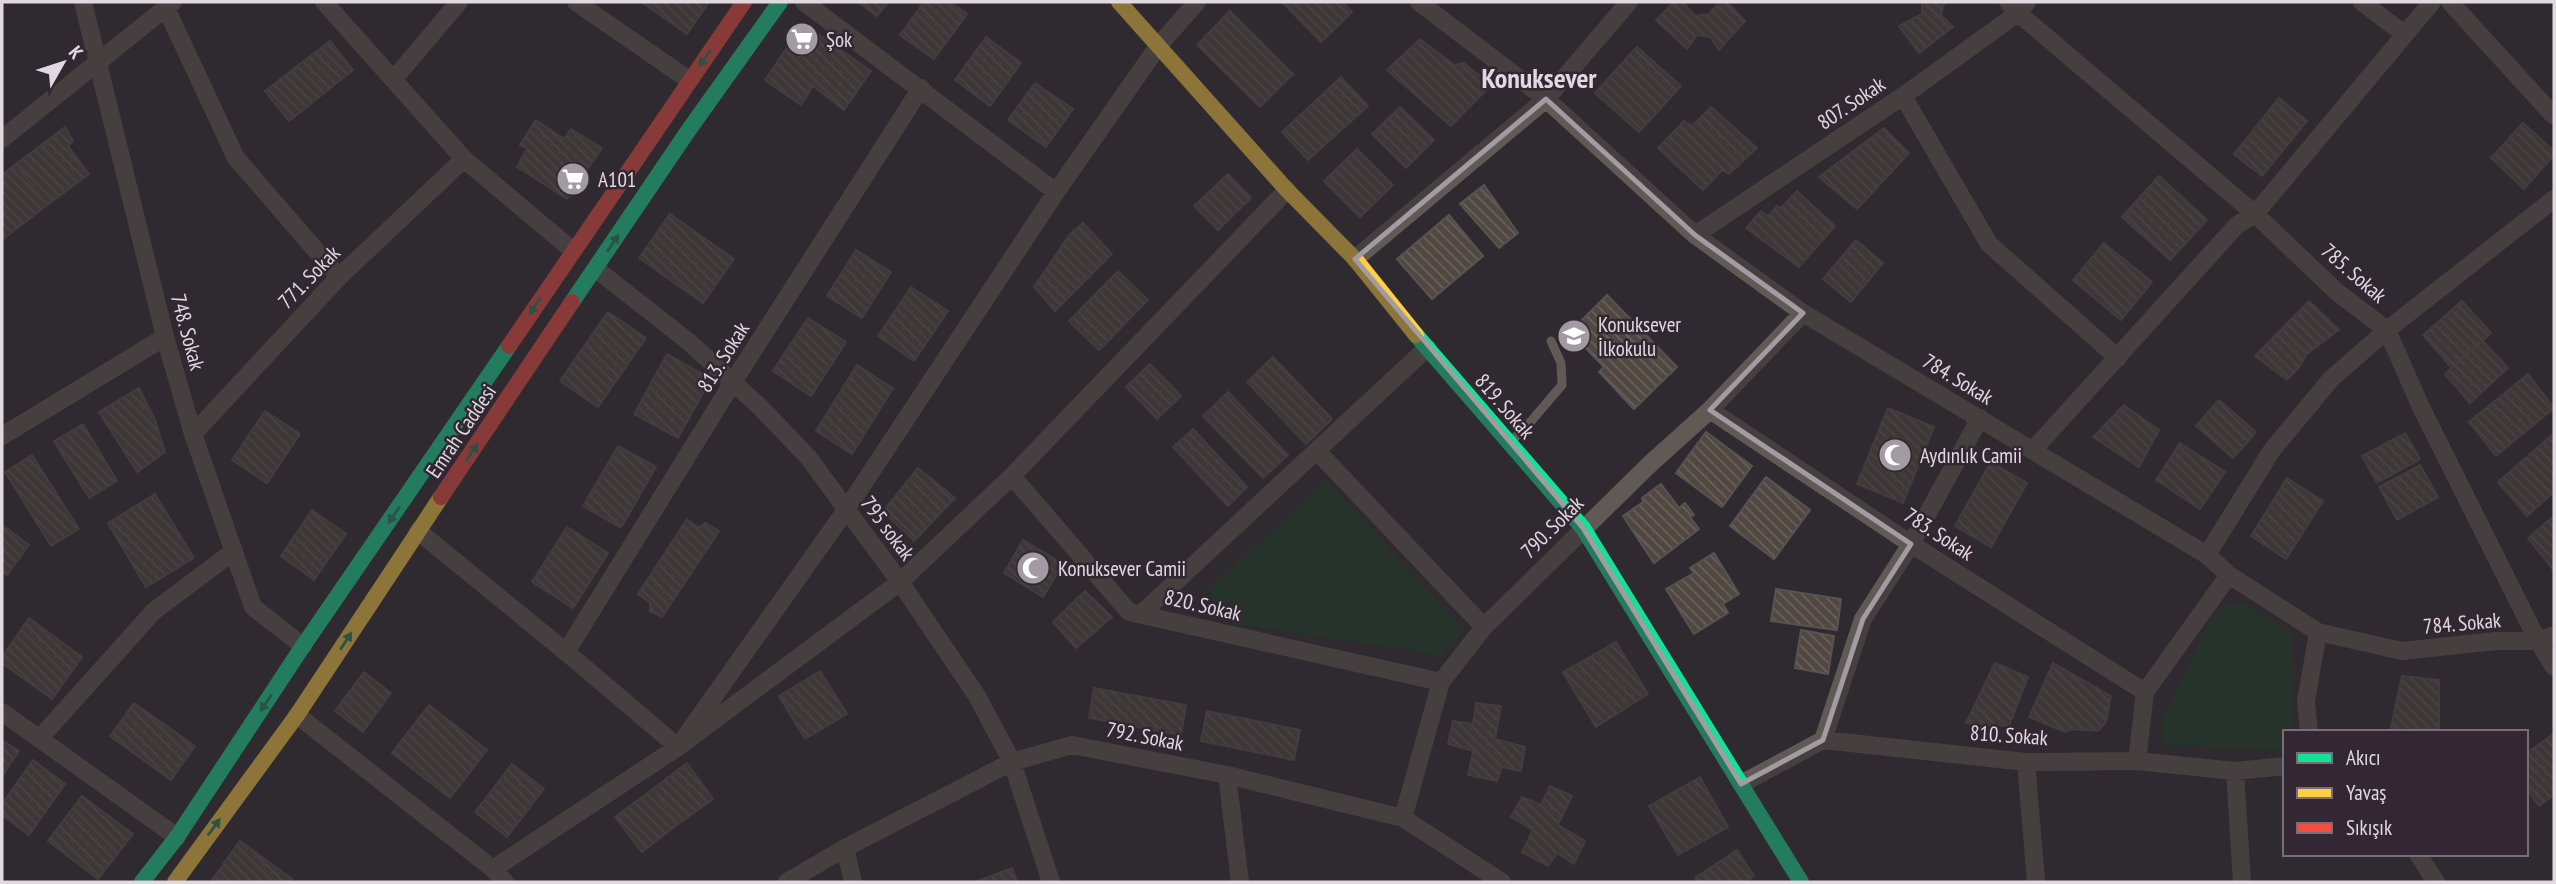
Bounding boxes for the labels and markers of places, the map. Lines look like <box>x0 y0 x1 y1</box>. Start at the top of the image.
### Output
supermarket icon: Şok <box>783 20 821 58</box>
place label: Şok <box>826 26 852 53</box>
supermarket icon: A101 <box>554 160 592 198</box>
place label: A101 <box>598 166 636 193</box>
place label: Konuksever İlkokulu <box>1598 311 1681 362</box>
school or university icon: Konuksever İlkokulu <box>1555 317 1593 355</box>
mosque icon: Aydınlık Camii <box>1876 436 1914 474</box>
place label: Aydınlık Camii <box>1920 442 2022 469</box>
mosque icon: Konuksever Camii <box>1014 549 1052 587</box>
place label: Konuksever Camii <box>1058 555 1186 582</box>

